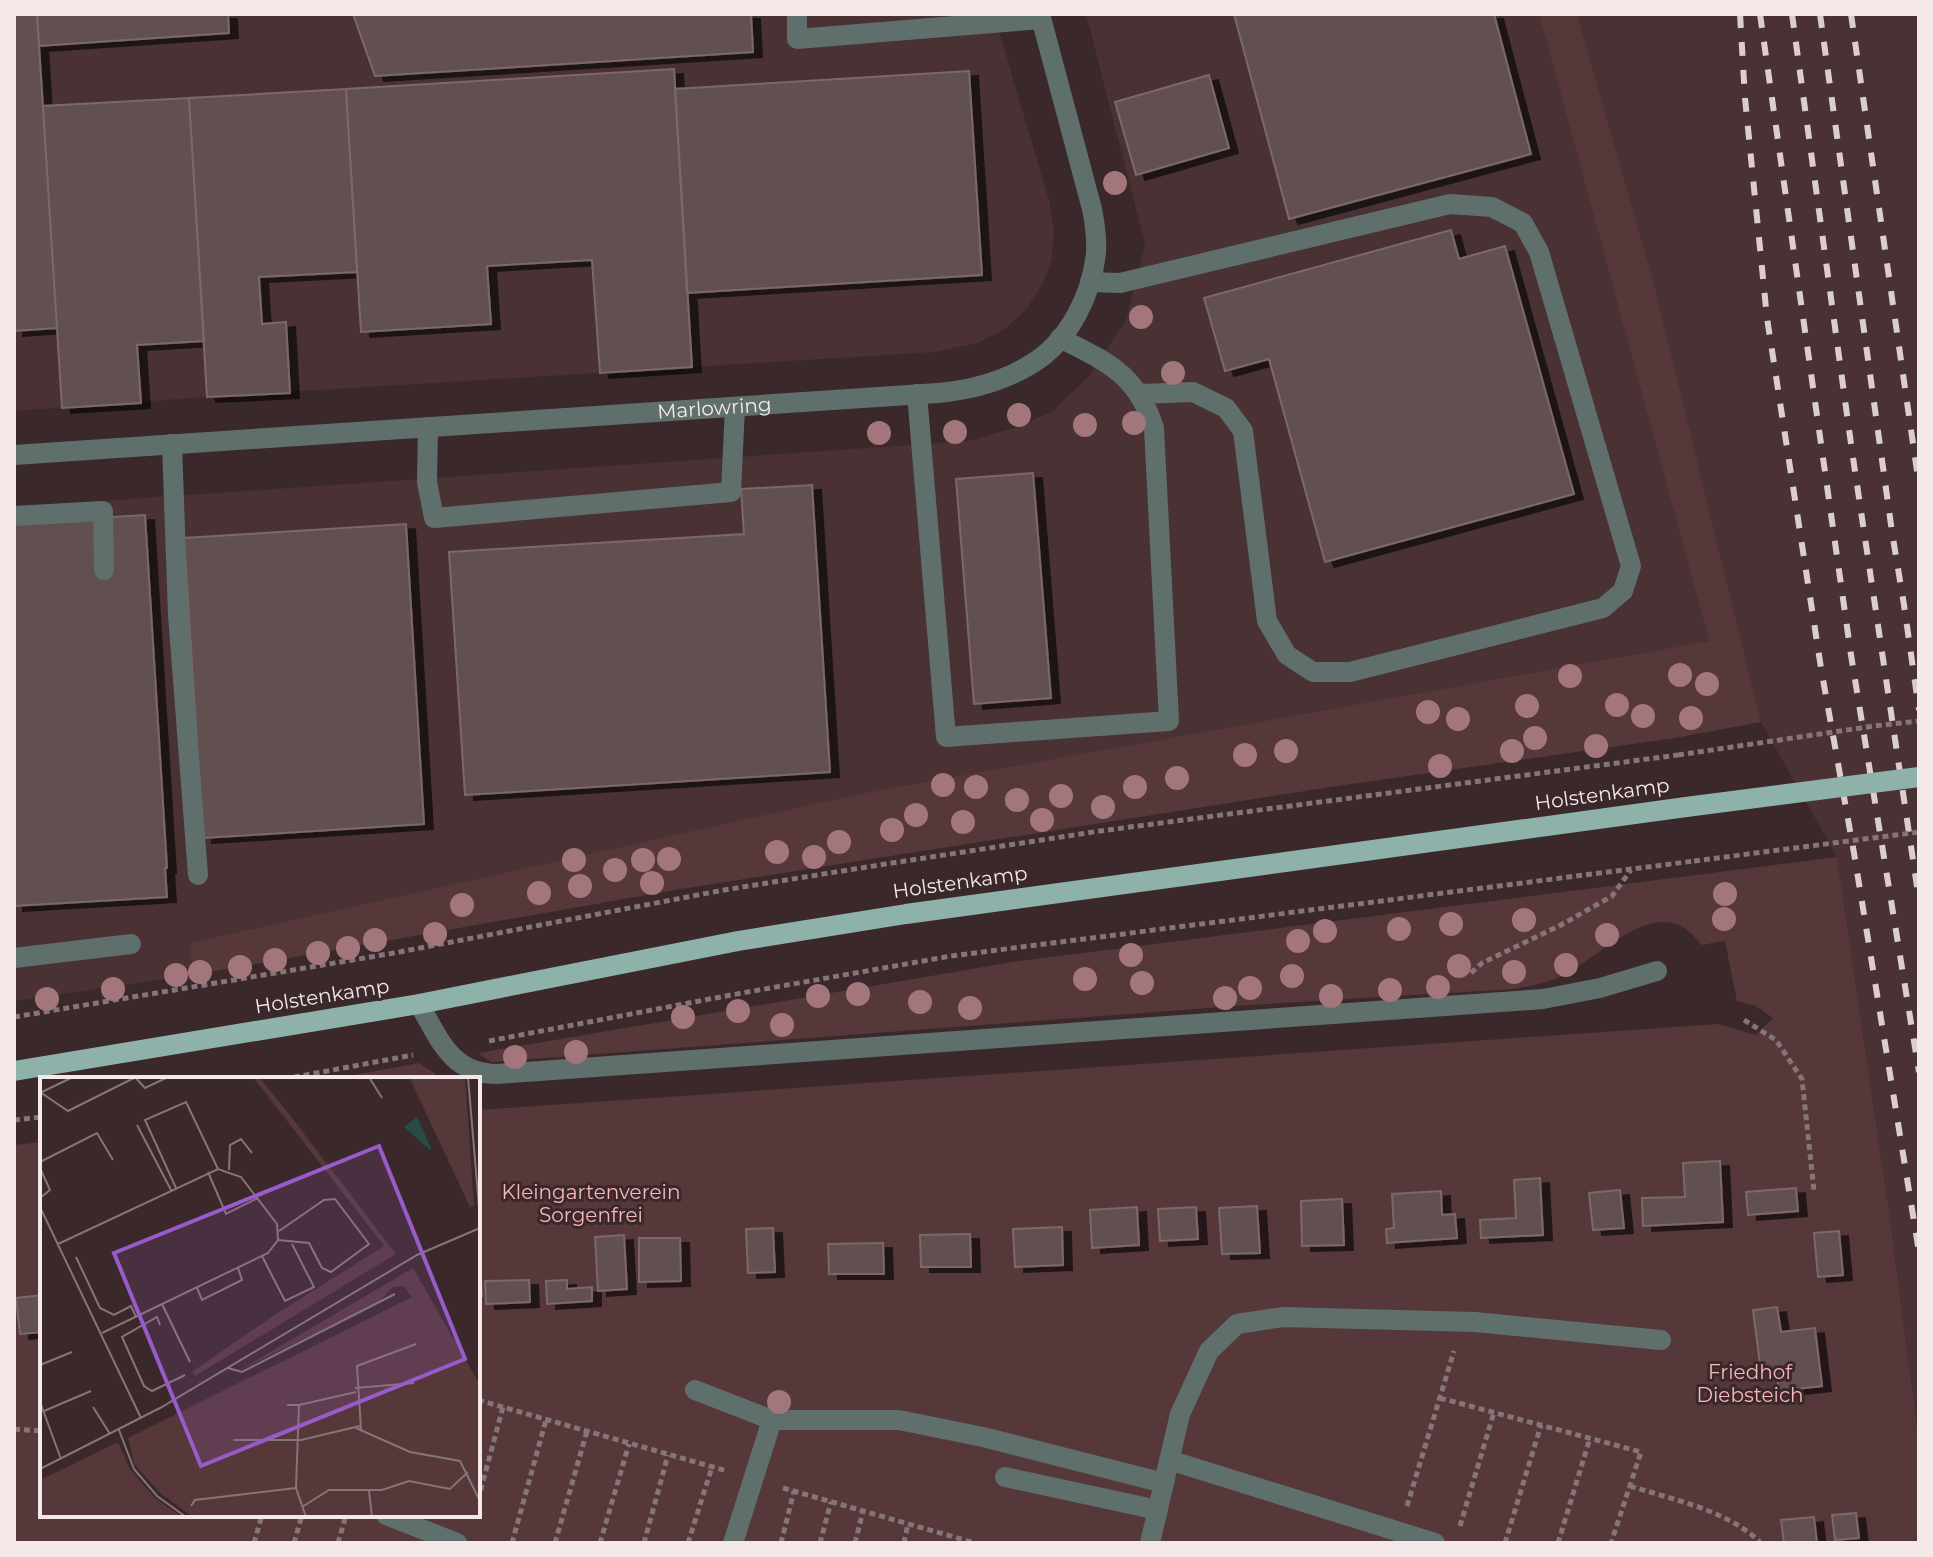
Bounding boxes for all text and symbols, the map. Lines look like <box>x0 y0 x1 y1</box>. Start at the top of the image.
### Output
street label: Marlowring <box>656 392 772 424</box>
street label: Holstenkamp <box>1533 773 1671 815</box>
street label: Holstenkamp <box>891 861 1029 903</box>
street label: Holstenkamp <box>253 974 391 1018</box>
inset map <box>40 1077 480 1517</box>
park label: Kleingartenverein Sorgenfrei <box>502 1180 680 1227</box>
park label: Friedhof Diebsteich <box>1696 1360 1804 1407</box>

